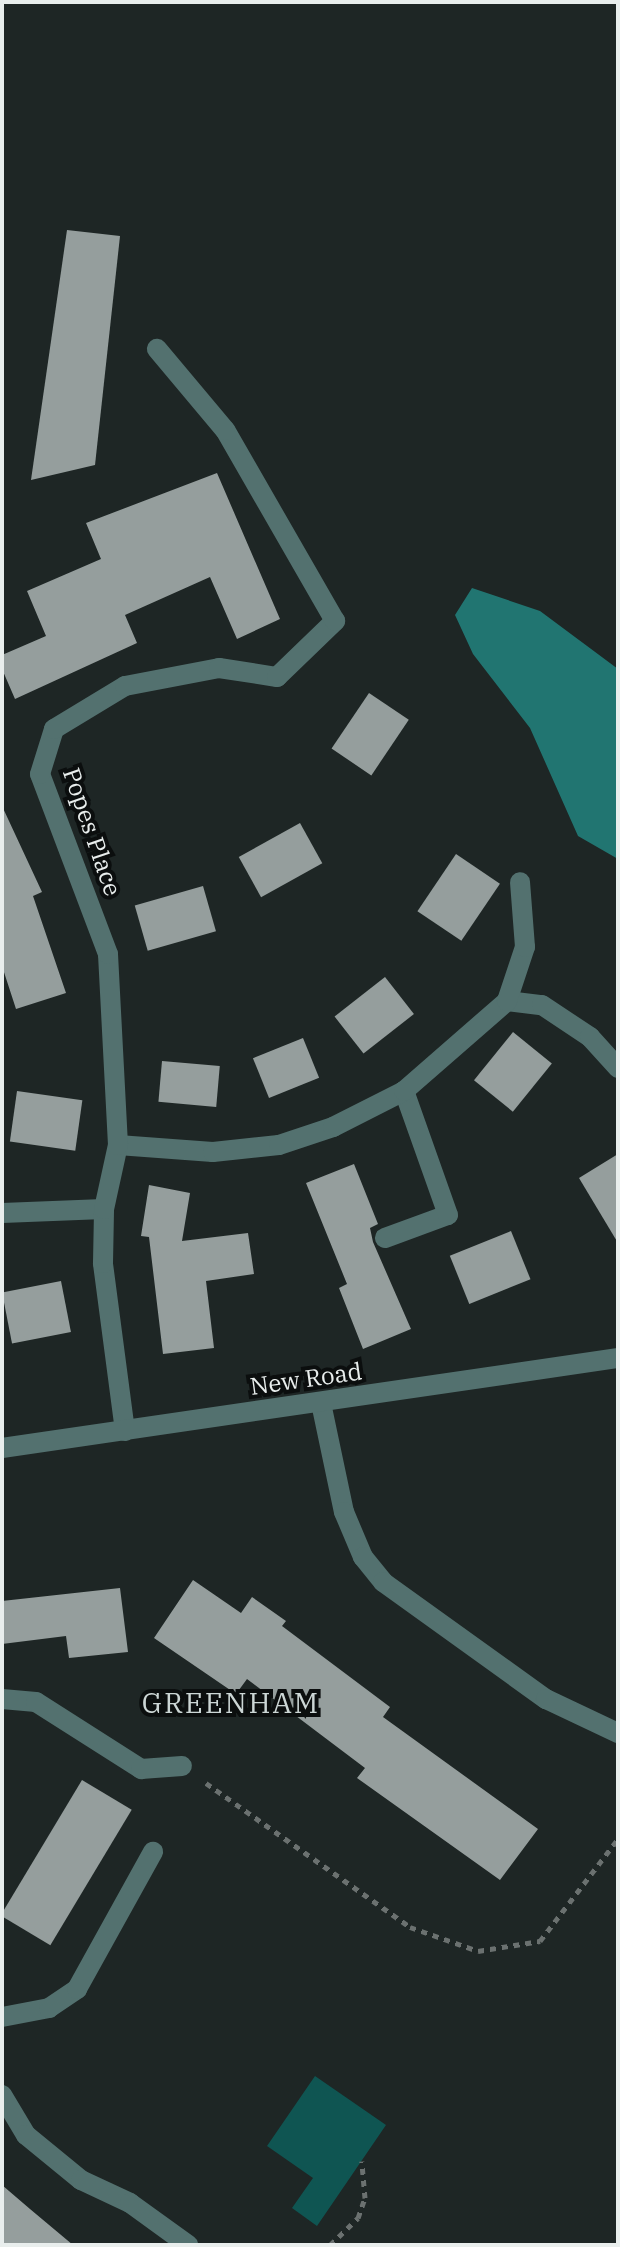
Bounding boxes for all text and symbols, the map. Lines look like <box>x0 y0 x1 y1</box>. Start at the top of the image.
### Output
street label: Popes Place <box>57 764 127 900</box>
street label: New Road <box>248 1357 364 1401</box>
district label: GREENHAM <box>142 1686 320 1720</box>

